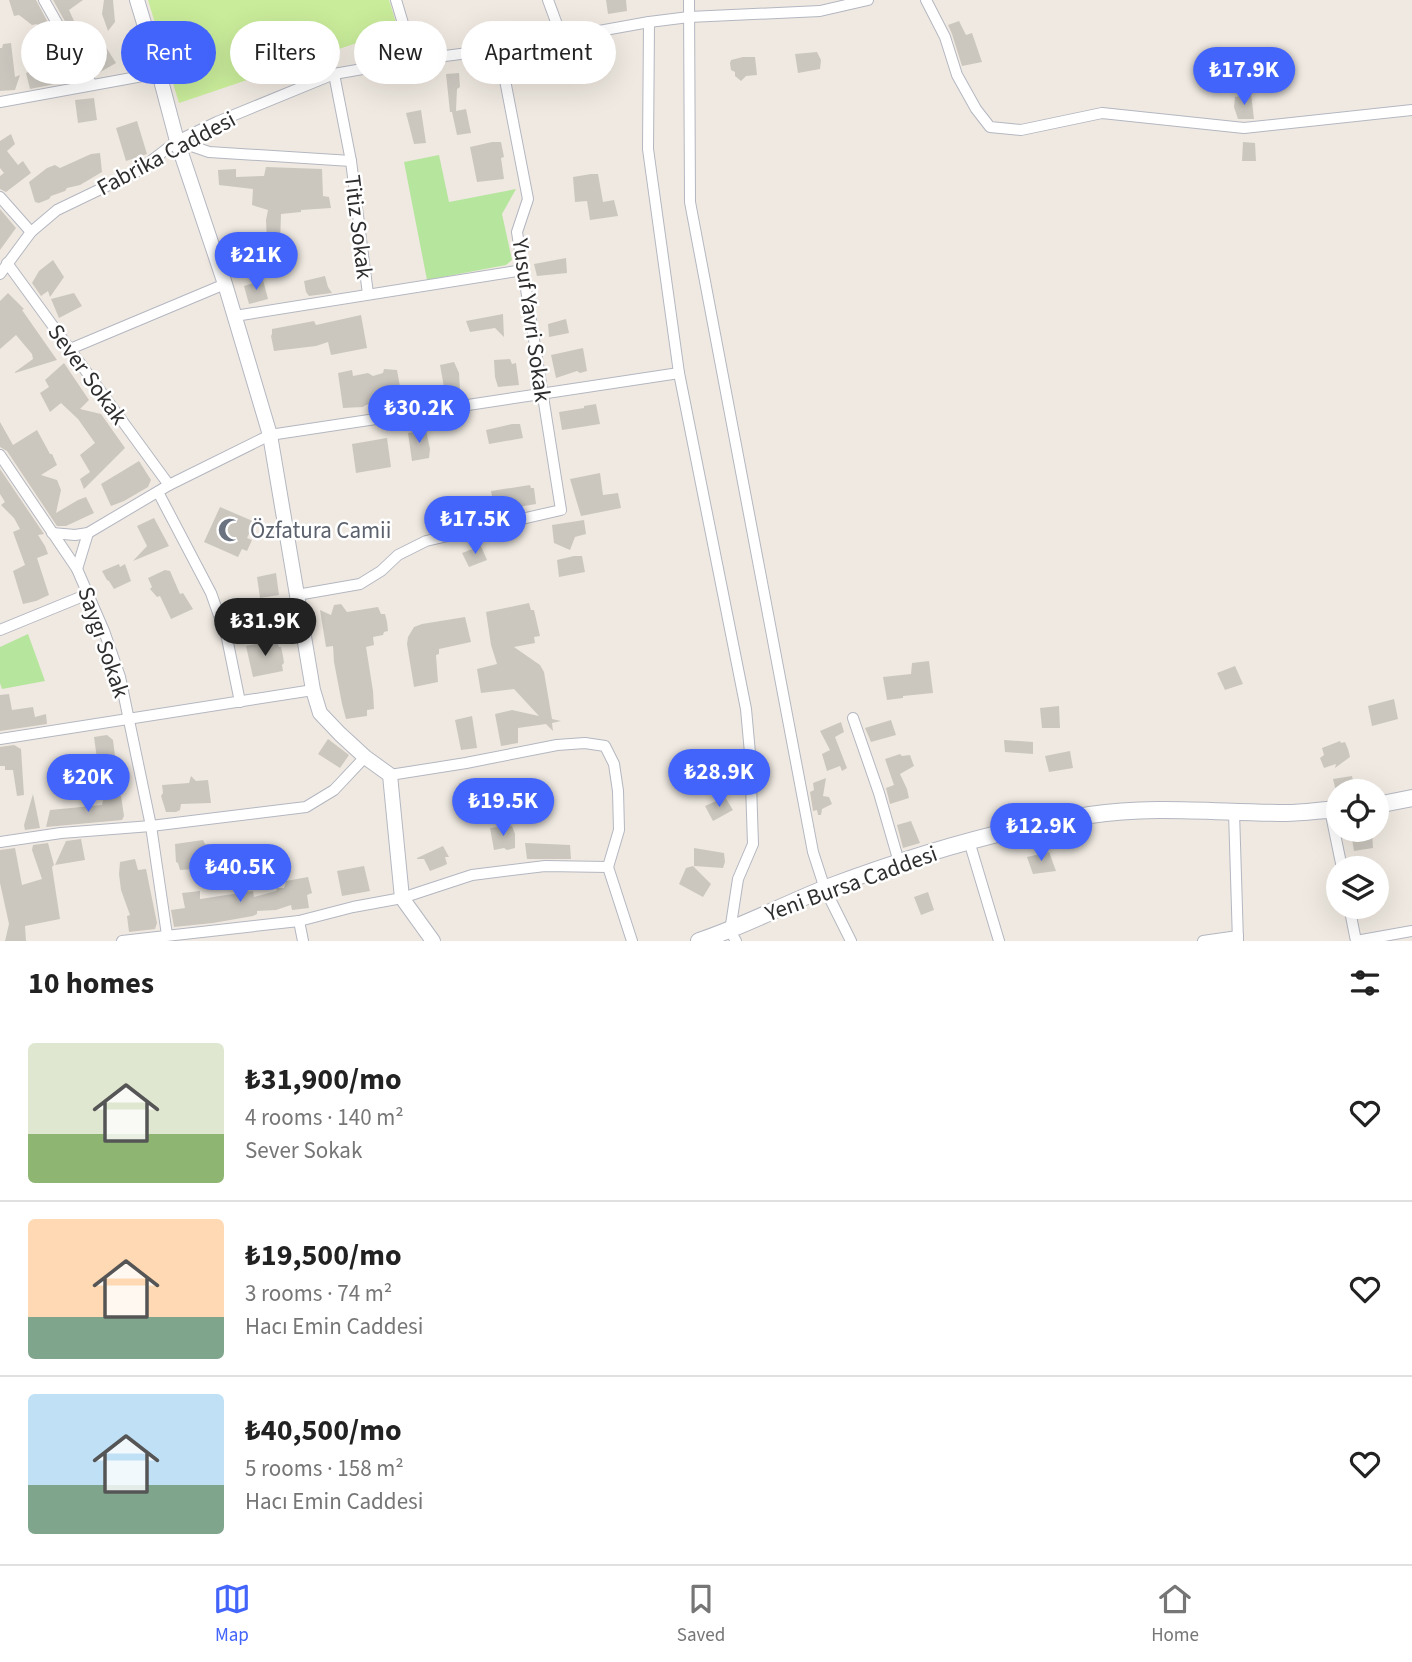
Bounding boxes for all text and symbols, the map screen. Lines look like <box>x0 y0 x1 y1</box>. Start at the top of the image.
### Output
chip: Buy <box>21 21 107 84</box>
chip: Rent <box>121 21 216 84</box>
chip: Filters <box>230 21 340 84</box>
chip: New <box>354 21 447 84</box>
chip: Apartment <box>461 21 616 84</box>
pin: ₺17.9K <box>1187 48 1301 107</box>
text: ₺17.9K <box>1209 53 1279 86</box>
street label: Fabrika Caddesi <box>91 103 241 204</box>
street label: Titiz Sokak <box>336 173 381 282</box>
pin: ₺21K <box>215 232 297 292</box>
street label: Yusuf Yavri Sokak <box>504 235 559 405</box>
text: ₺21K <box>231 238 281 271</box>
street label: Sever Sokak <box>40 317 136 432</box>
pin: ₺30.2K <box>362 386 476 445</box>
text: ₺30.2K <box>384 391 454 424</box>
pin: ₺17.5K <box>418 496 532 556</box>
text: ₺17.5K <box>440 502 510 535</box>
place label: Özfatura Camii <box>250 514 391 547</box>
mosque icon: Özfatura Camii <box>216 516 244 544</box>
street label: Saygı Sokak <box>69 582 138 703</box>
pin: ₺31.9K <box>208 598 322 658</box>
text: ₺31.9K <box>230 604 300 637</box>
pin: ₺28.9K <box>662 750 776 809</box>
pin: ₺20K <box>47 754 129 814</box>
text: ₺28.9K <box>684 755 754 788</box>
text: ₺20K <box>63 760 113 793</box>
pin: ₺19.5K <box>446 778 560 838</box>
map controls <box>1326 779 1389 919</box>
button: locate <box>1326 779 1389 842</box>
text: ₺19.5K <box>468 784 538 817</box>
pin: ₺12.9K <box>984 804 1098 863</box>
text: ₺12.9K <box>1006 809 1076 842</box>
street label: Yeni Bursa Caddesi <box>760 837 942 930</box>
pin: ₺40.5K <box>183 844 297 904</box>
text: ₺40.5K <box>205 850 275 883</box>
button: layers <box>1326 856 1389 919</box>
text: 10 homes <box>28 962 154 1005</box>
icon: filters <box>1346 964 1384 1002</box>
text: ₺31,900/mo <box>245 1058 402 1101</box>
icon: home <box>84 1071 168 1155</box>
icon: heart <box>1346 1094 1384 1132</box>
text: 4 rooms · 140 m² <box>245 1101 404 1134</box>
text: Sever Sokak <box>245 1134 362 1167</box>
text: ₺19,500/mo <box>245 1234 402 1277</box>
icon: home <box>84 1247 168 1331</box>
icon: heart <box>1346 1270 1384 1308</box>
text: 3 rooms · 74 m² <box>245 1277 392 1310</box>
text: Hacı Emin Caddesi <box>245 1310 423 1343</box>
text: ₺40,500/mo <box>245 1409 402 1452</box>
icon: home <box>84 1422 168 1506</box>
icon: heart <box>1346 1445 1384 1483</box>
text: 5 rooms · 158 m² <box>245 1452 404 1485</box>
text: Hacı Emin Caddesi <box>245 1485 423 1518</box>
tab: Map <box>213 1580 251 1649</box>
tab: Saved <box>677 1580 725 1649</box>
tab: Home <box>1151 1580 1199 1649</box>

